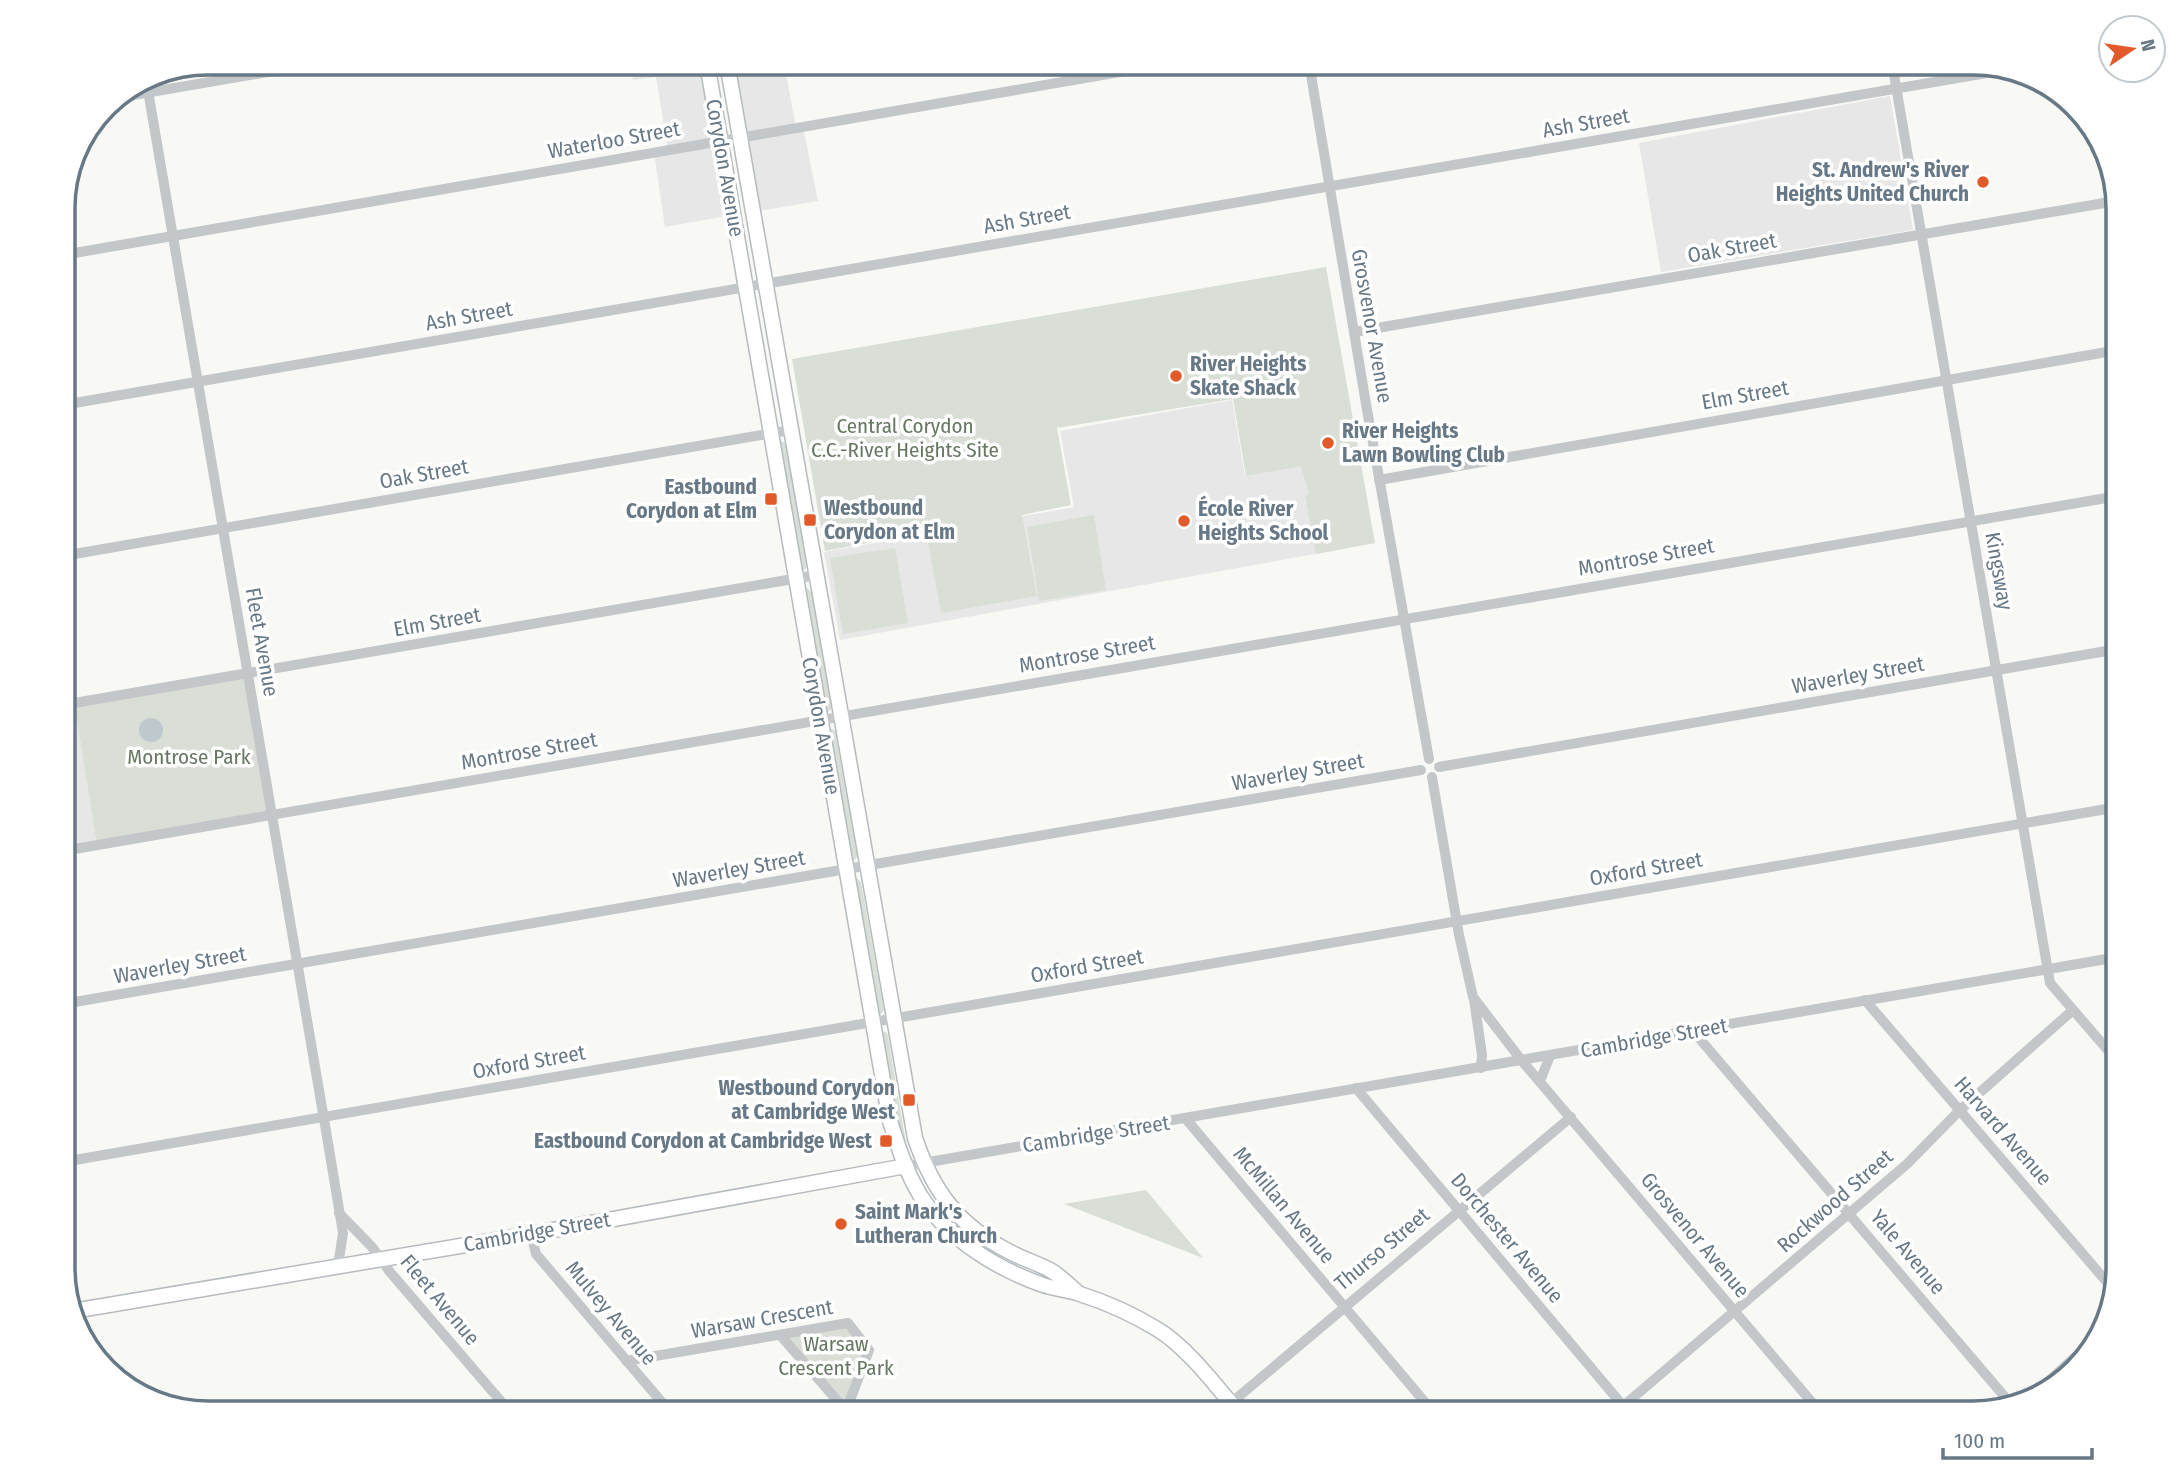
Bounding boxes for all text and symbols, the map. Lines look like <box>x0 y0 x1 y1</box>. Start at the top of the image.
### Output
north arrow <box>2097 14 2167 84</box>
text: N <box>2136 37 2161 53</box>
street label: Corydon Avenue <box>700 97 750 239</box>
street label: Ash Street <box>1541 103 1632 143</box>
street label: Waterloo Street <box>546 116 682 164</box>
place label: St. Andrew's River Heights United Church <box>1776 157 1969 207</box>
marker: St. Andrew's River Heights United Church <box>1975 174 1991 190</box>
street label: Ash Street <box>982 199 1073 239</box>
street label: Oak Street <box>1686 227 1779 269</box>
street label: Grosvenor Avenue <box>1346 247 1398 405</box>
street label: Ash Street <box>424 296 515 336</box>
place label: River Heights Skate Shack <box>1190 351 1306 401</box>
marker: River Heights Skate Shack <box>1168 368 1184 384</box>
street label: Elm Street <box>1699 375 1791 415</box>
park label: Central Corydon C.C.-River Heights Site <box>811 413 999 463</box>
place label: River Heights Lawn Bowling Club <box>1342 418 1505 468</box>
marker: River Heights Lawn Bowling Club <box>1320 435 1336 451</box>
street label: Oak Street <box>378 453 471 495</box>
place label: Eastbound Corydon at Elm <box>626 474 757 524</box>
marker: Eastbound Corydon at Elm <box>763 491 779 507</box>
place label: Westbound Corydon at Elm <box>824 495 955 545</box>
place label: École River Heights School <box>1198 495 1329 546</box>
marker: Westbound Corydon at Elm <box>802 512 818 528</box>
marker: École River Heights School <box>1176 513 1192 529</box>
street label: Kingsway <box>1979 530 2019 613</box>
street label: Montrose Street <box>1576 532 1716 582</box>
street label: Fleet Avenue <box>240 586 284 698</box>
street label: Elm Street <box>391 602 483 642</box>
street label: Montrose Street <box>1017 629 1157 679</box>
street label: Waverley Street <box>1790 651 1926 699</box>
street label: Corydon Avenue <box>796 655 846 797</box>
street label: Montrose Street <box>459 726 599 776</box>
park label: Montrose Park <box>127 744 251 770</box>
street label: Waverley Street <box>1230 748 1366 796</box>
street label: Waverley Street <box>671 845 807 893</box>
street label: Oxford Street <box>1588 846 1705 892</box>
street label: Waverley Street <box>112 941 248 989</box>
street label: Oxford Street <box>1029 943 1146 989</box>
street label: Cambridge Street <box>1579 1012 1729 1064</box>
street label: Oxford Street <box>471 1039 588 1085</box>
street label: Harvard Avenue <box>1949 1071 2057 1191</box>
place label: Westbound Corydon at Cambridge West <box>718 1075 896 1125</box>
marker: Westbound Corydon at Cambridge West <box>901 1092 917 1108</box>
street label: Cambridge Street <box>1021 1110 1171 1158</box>
place label: Eastbound Corydon at Cambridge West <box>534 1128 873 1154</box>
marker: Eastbound Corydon at Cambridge West <box>878 1133 894 1149</box>
street label: McMillan Avenue <box>1228 1141 1340 1269</box>
street label: Rockwood Street <box>1772 1144 1898 1258</box>
street label: Grosvenor Avenue <box>1635 1167 1755 1303</box>
street label: Dorchester Avenue <box>1445 1168 1569 1308</box>
place label: Saint Mark's Lutheran Church <box>855 1199 997 1249</box>
street label: Thurso Street <box>1329 1202 1435 1296</box>
street label: Yale Avenue <box>1865 1204 1951 1300</box>
street label: Cambridge Street <box>462 1206 612 1258</box>
marker: Saint Mark's Lutheran Church <box>833 1216 849 1232</box>
street label: Fleet Avenue <box>395 1249 485 1351</box>
street label: Mulvey Avenue <box>560 1256 662 1370</box>
street label: Warsaw Crescent <box>689 1294 835 1344</box>
park label: Warsaw Crescent Park <box>778 1331 894 1381</box>
scale bar <box>1943 1416 2092 1460</box>
text: 100 m <box>1954 1428 2005 1454</box>

